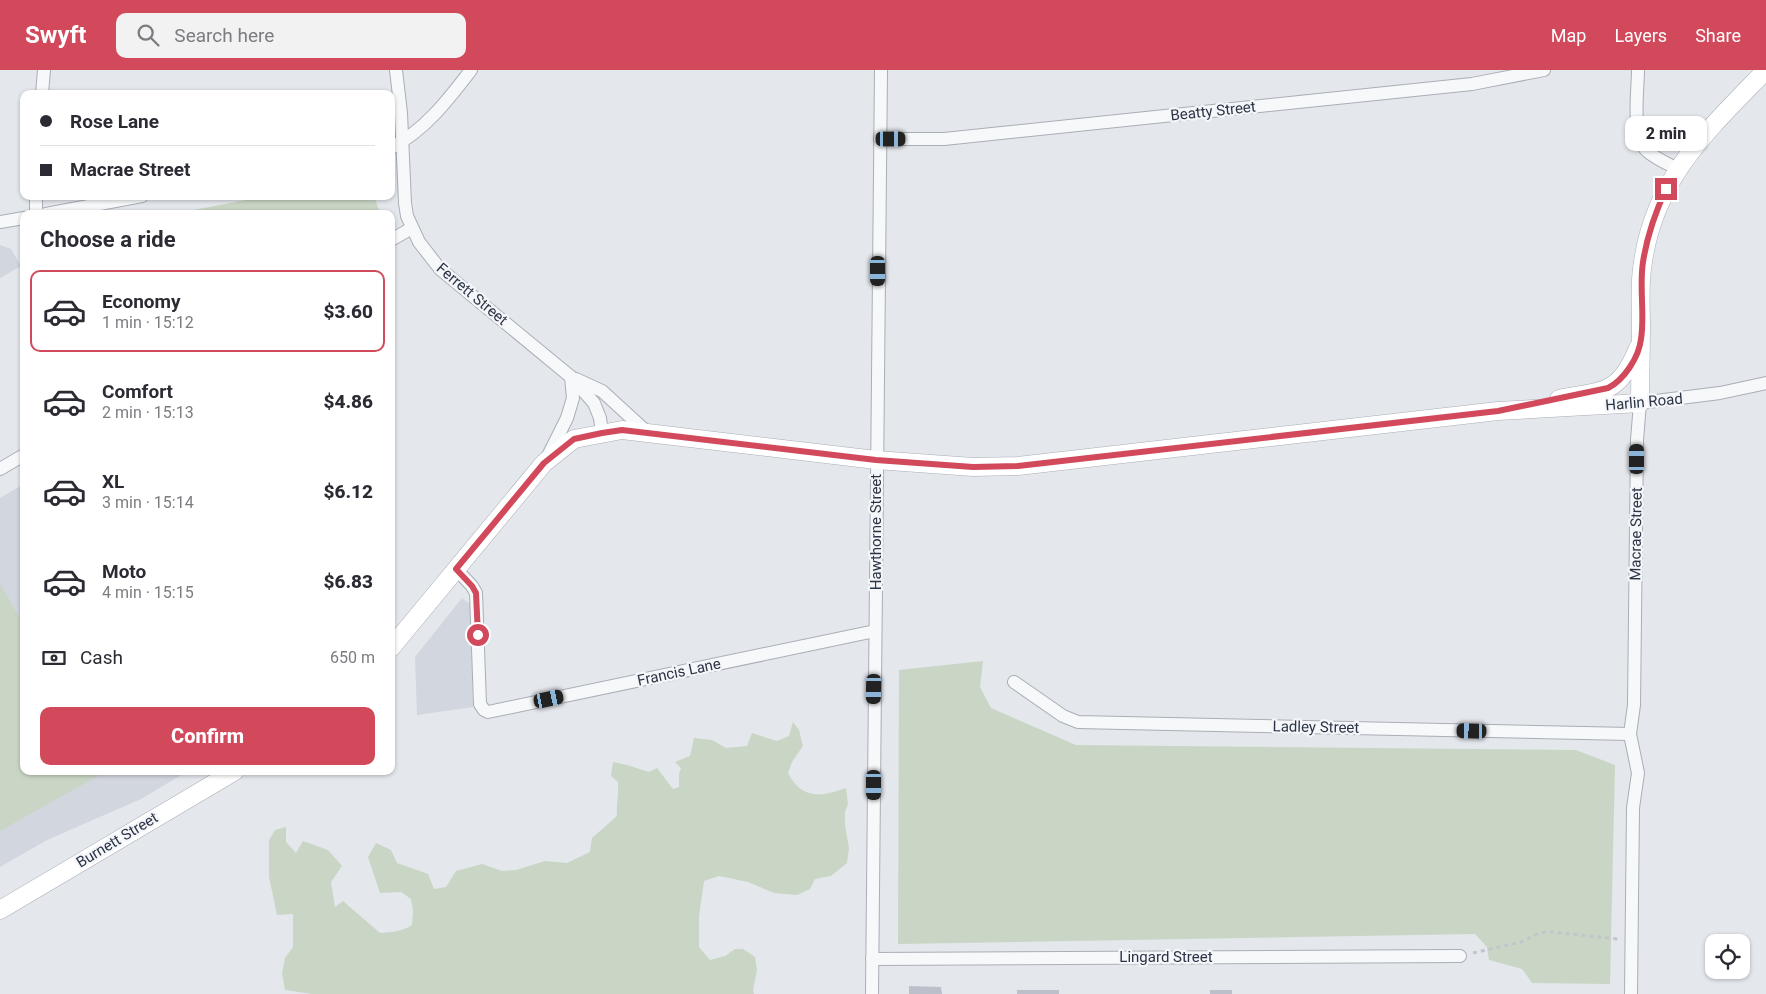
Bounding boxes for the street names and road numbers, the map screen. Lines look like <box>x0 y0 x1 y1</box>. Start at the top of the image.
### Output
street label: Beatty Street <box>1169 98 1257 124</box>
street label: Ferrett Street <box>433 259 511 329</box>
street label: Harlin Road <box>1605 390 1683 414</box>
street label: Hawthorne Street <box>867 474 885 590</box>
street label: Macrae Street <box>1626 487 1646 581</box>
street label: Francis Lane <box>636 654 722 690</box>
street label: Ladley Street <box>1273 717 1360 737</box>
street label: Burnett Street <box>73 809 161 871</box>
street label: Lingard Street <box>1119 948 1213 966</box>

